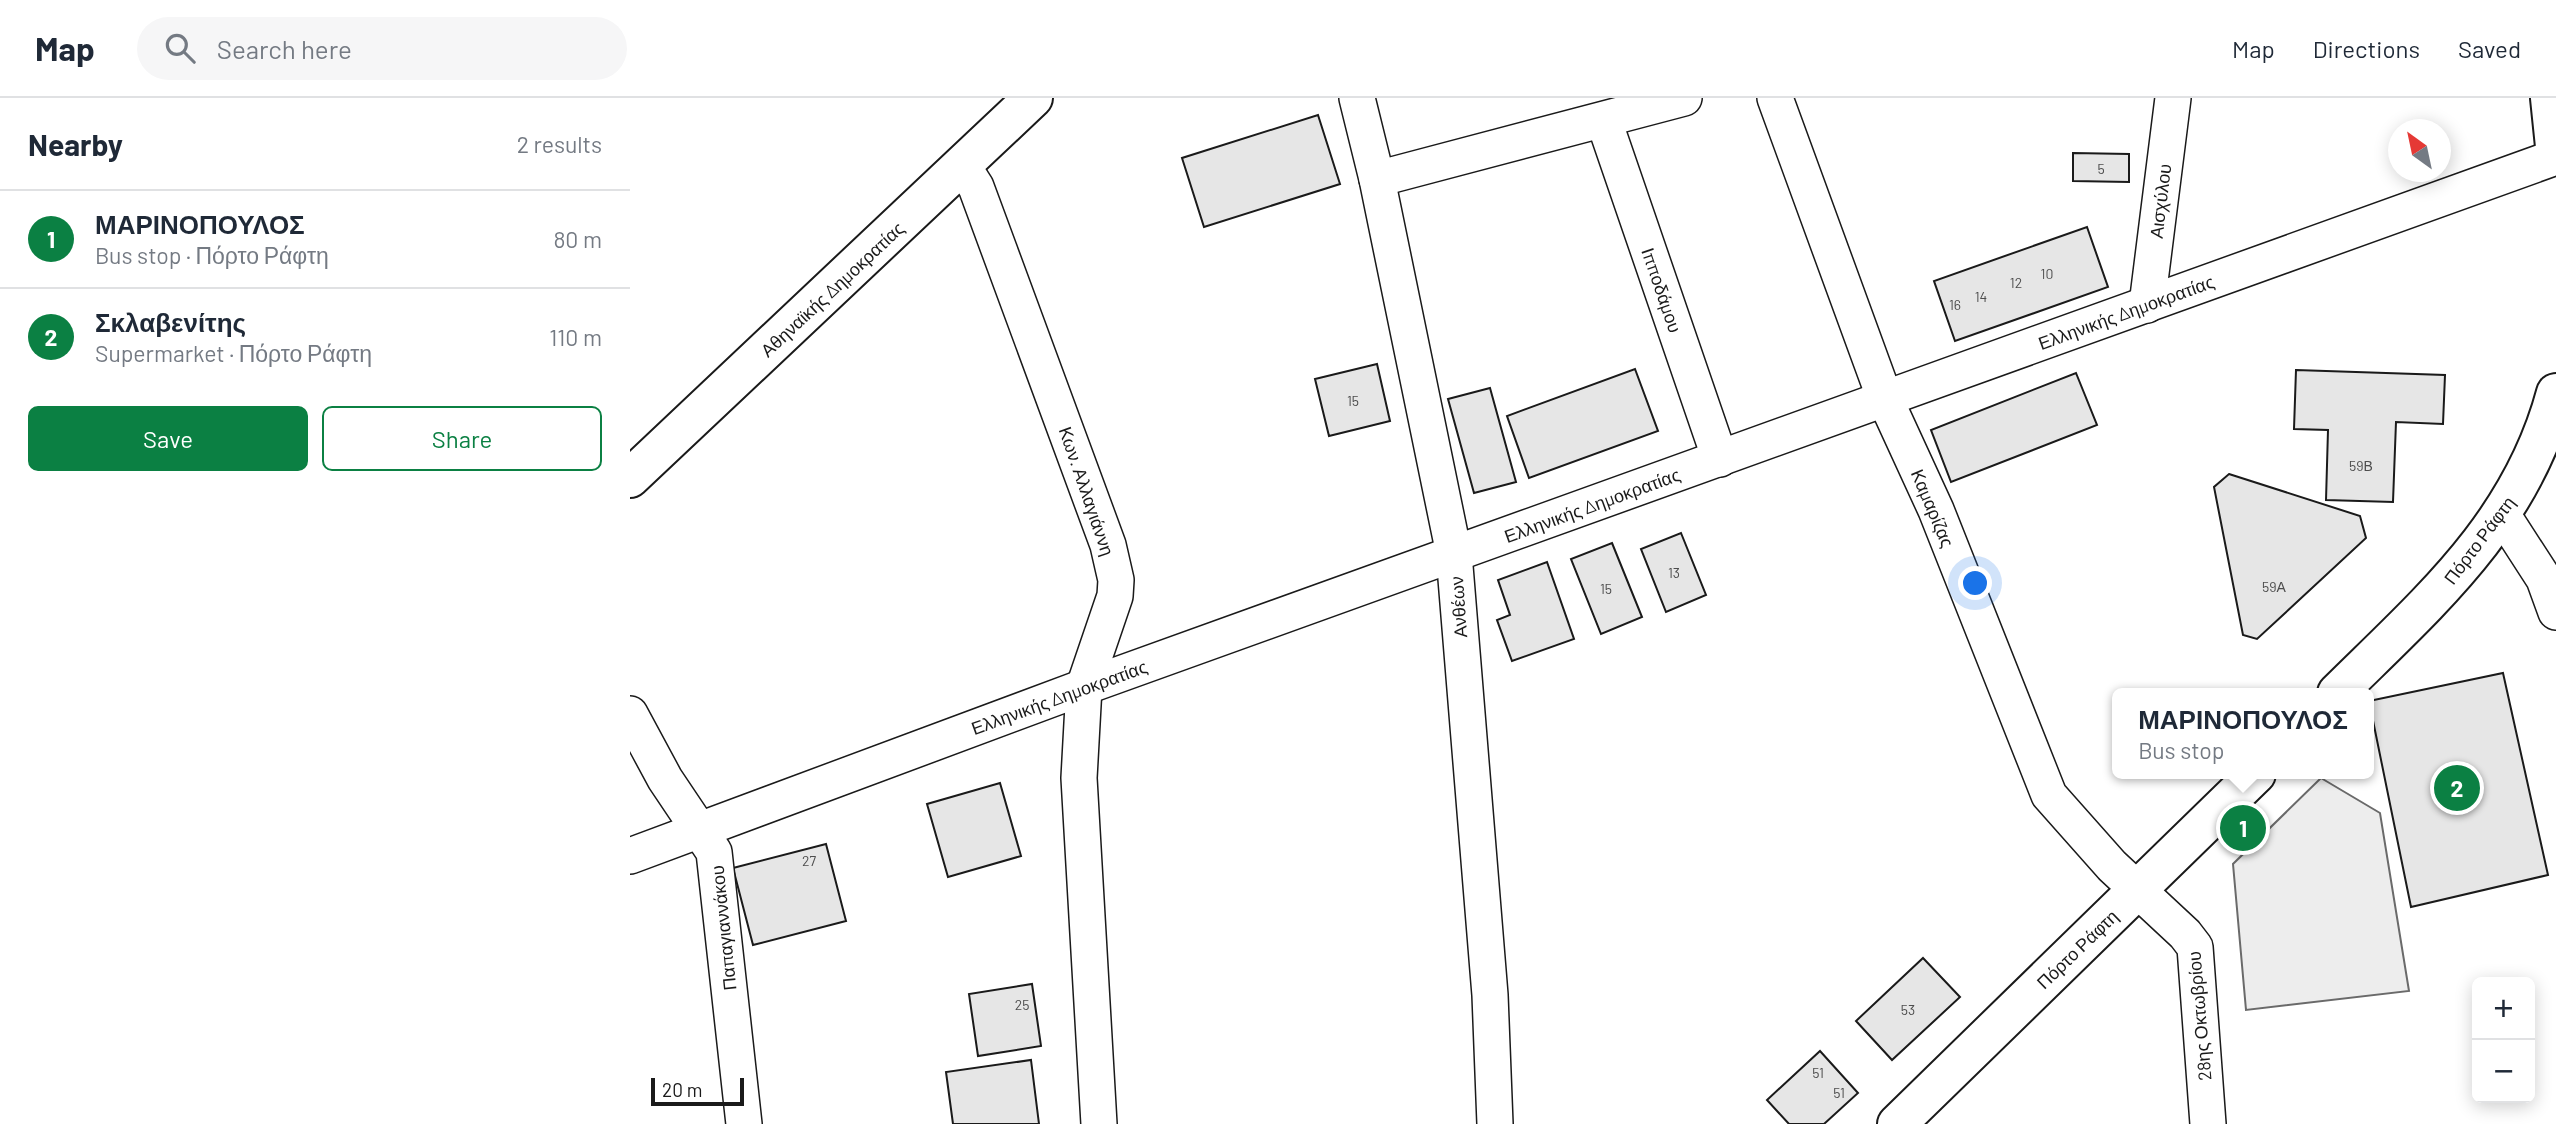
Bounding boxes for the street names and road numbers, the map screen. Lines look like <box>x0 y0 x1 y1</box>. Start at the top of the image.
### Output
street label: Αισχύλου <box>2145 162 2175 240</box>
street label: Αθηναϊκής Δημοκρατίας <box>756 217 908 361</box>
street label: Ιπποδάμου <box>1637 245 1687 335</box>
street label: Ελληνικής Δημοκρατίας <box>2035 270 2217 354</box>
street label: Κων. Αλλαγιάννη <box>1055 424 1119 558</box>
street label: Ελληνικής Δημοκρατίας <box>1501 463 1683 547</box>
street label: Καμαρίζας <box>1907 466 1959 551</box>
street label: Πόρτο Ράφτη <box>2439 492 2519 588</box>
street label: Ανθέων <box>1445 575 1471 639</box>
street label: Ελληνικής Δημοκρατίας <box>968 655 1150 739</box>
street label: Παπαγιαννάκου <box>705 864 741 992</box>
street label: Πόρτο Ράφτη <box>2032 905 2122 993</box>
street label: 28ης Οκτωβρίου <box>2182 950 2216 1082</box>

